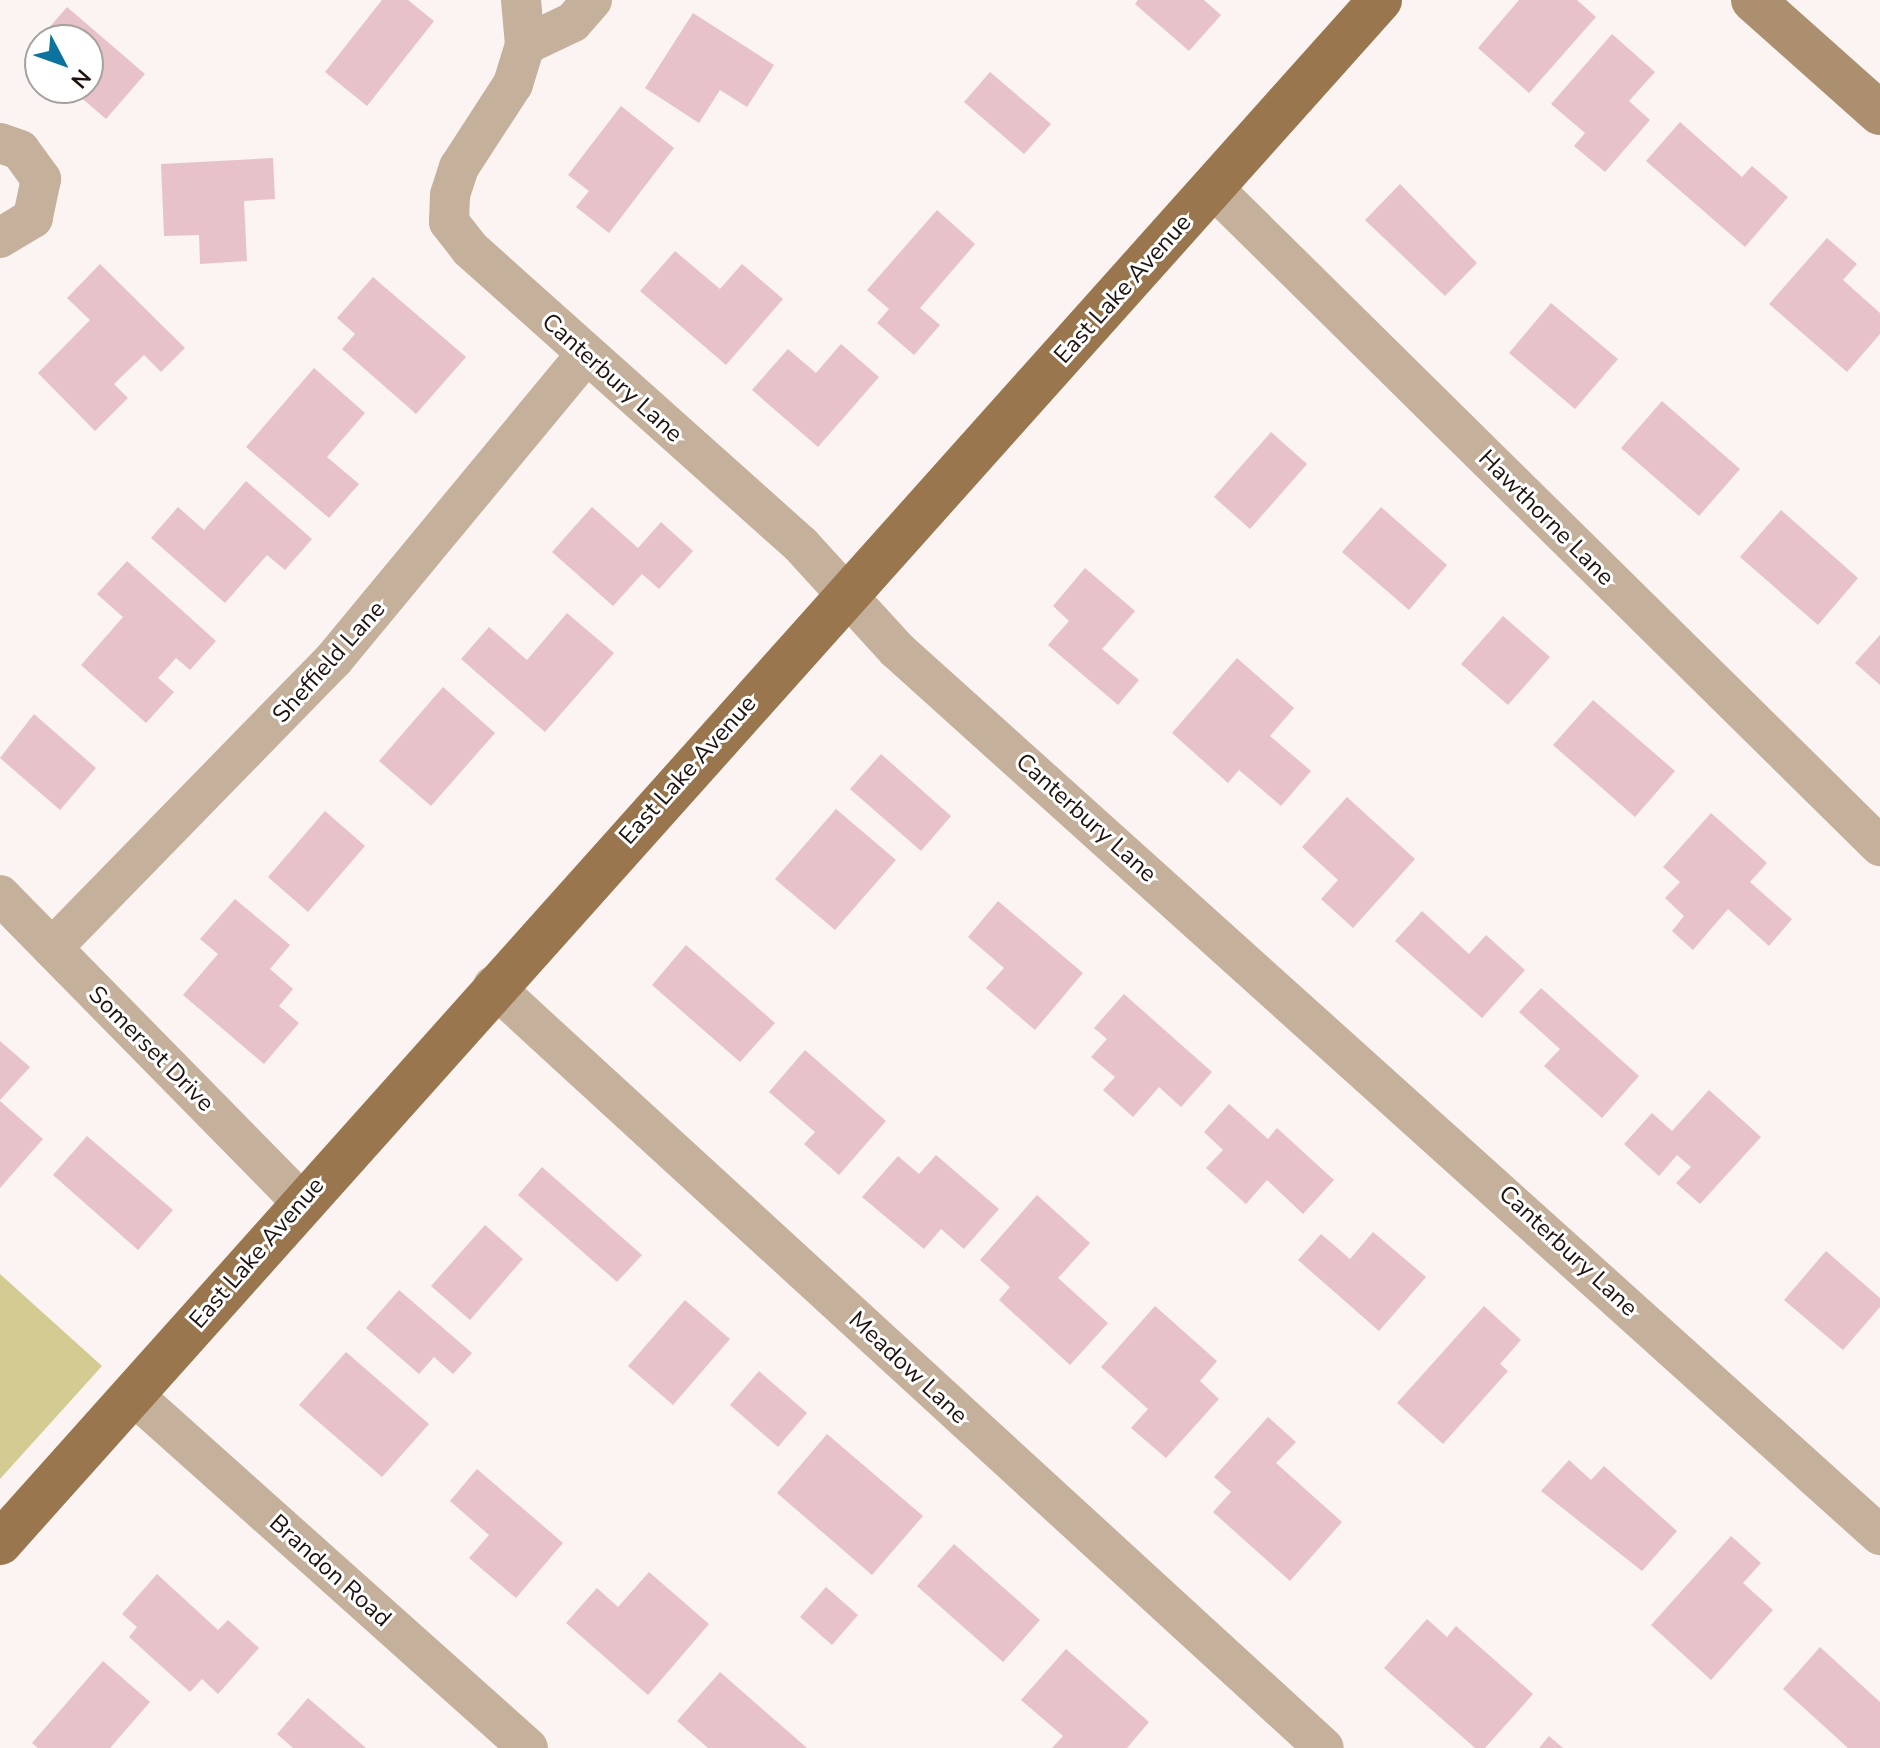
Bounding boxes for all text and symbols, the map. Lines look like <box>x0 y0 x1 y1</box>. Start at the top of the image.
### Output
north arrow <box>24 24 104 104</box>
text: N <box>64 62 97 94</box>
street label: East Lake Avenue <box>1049 209 1197 369</box>
street label: Canterbury Lane <box>536 307 688 449</box>
street label: Hawthorne Lane <box>1472 444 1620 592</box>
street label: Sheffield Lane <box>267 595 391 729</box>
street label: East Lake Avenue <box>614 690 762 850</box>
street label: Canterbury Lane <box>1010 747 1162 889</box>
street label: Somerset Drive <box>82 980 220 1118</box>
street label: East Lake Avenue <box>184 1172 330 1334</box>
street label: Canterbury Lane <box>1493 1179 1643 1323</box>
street label: Meadow Lane <box>843 1306 973 1430</box>
street label: Brandon Road <box>263 1509 397 1633</box>

